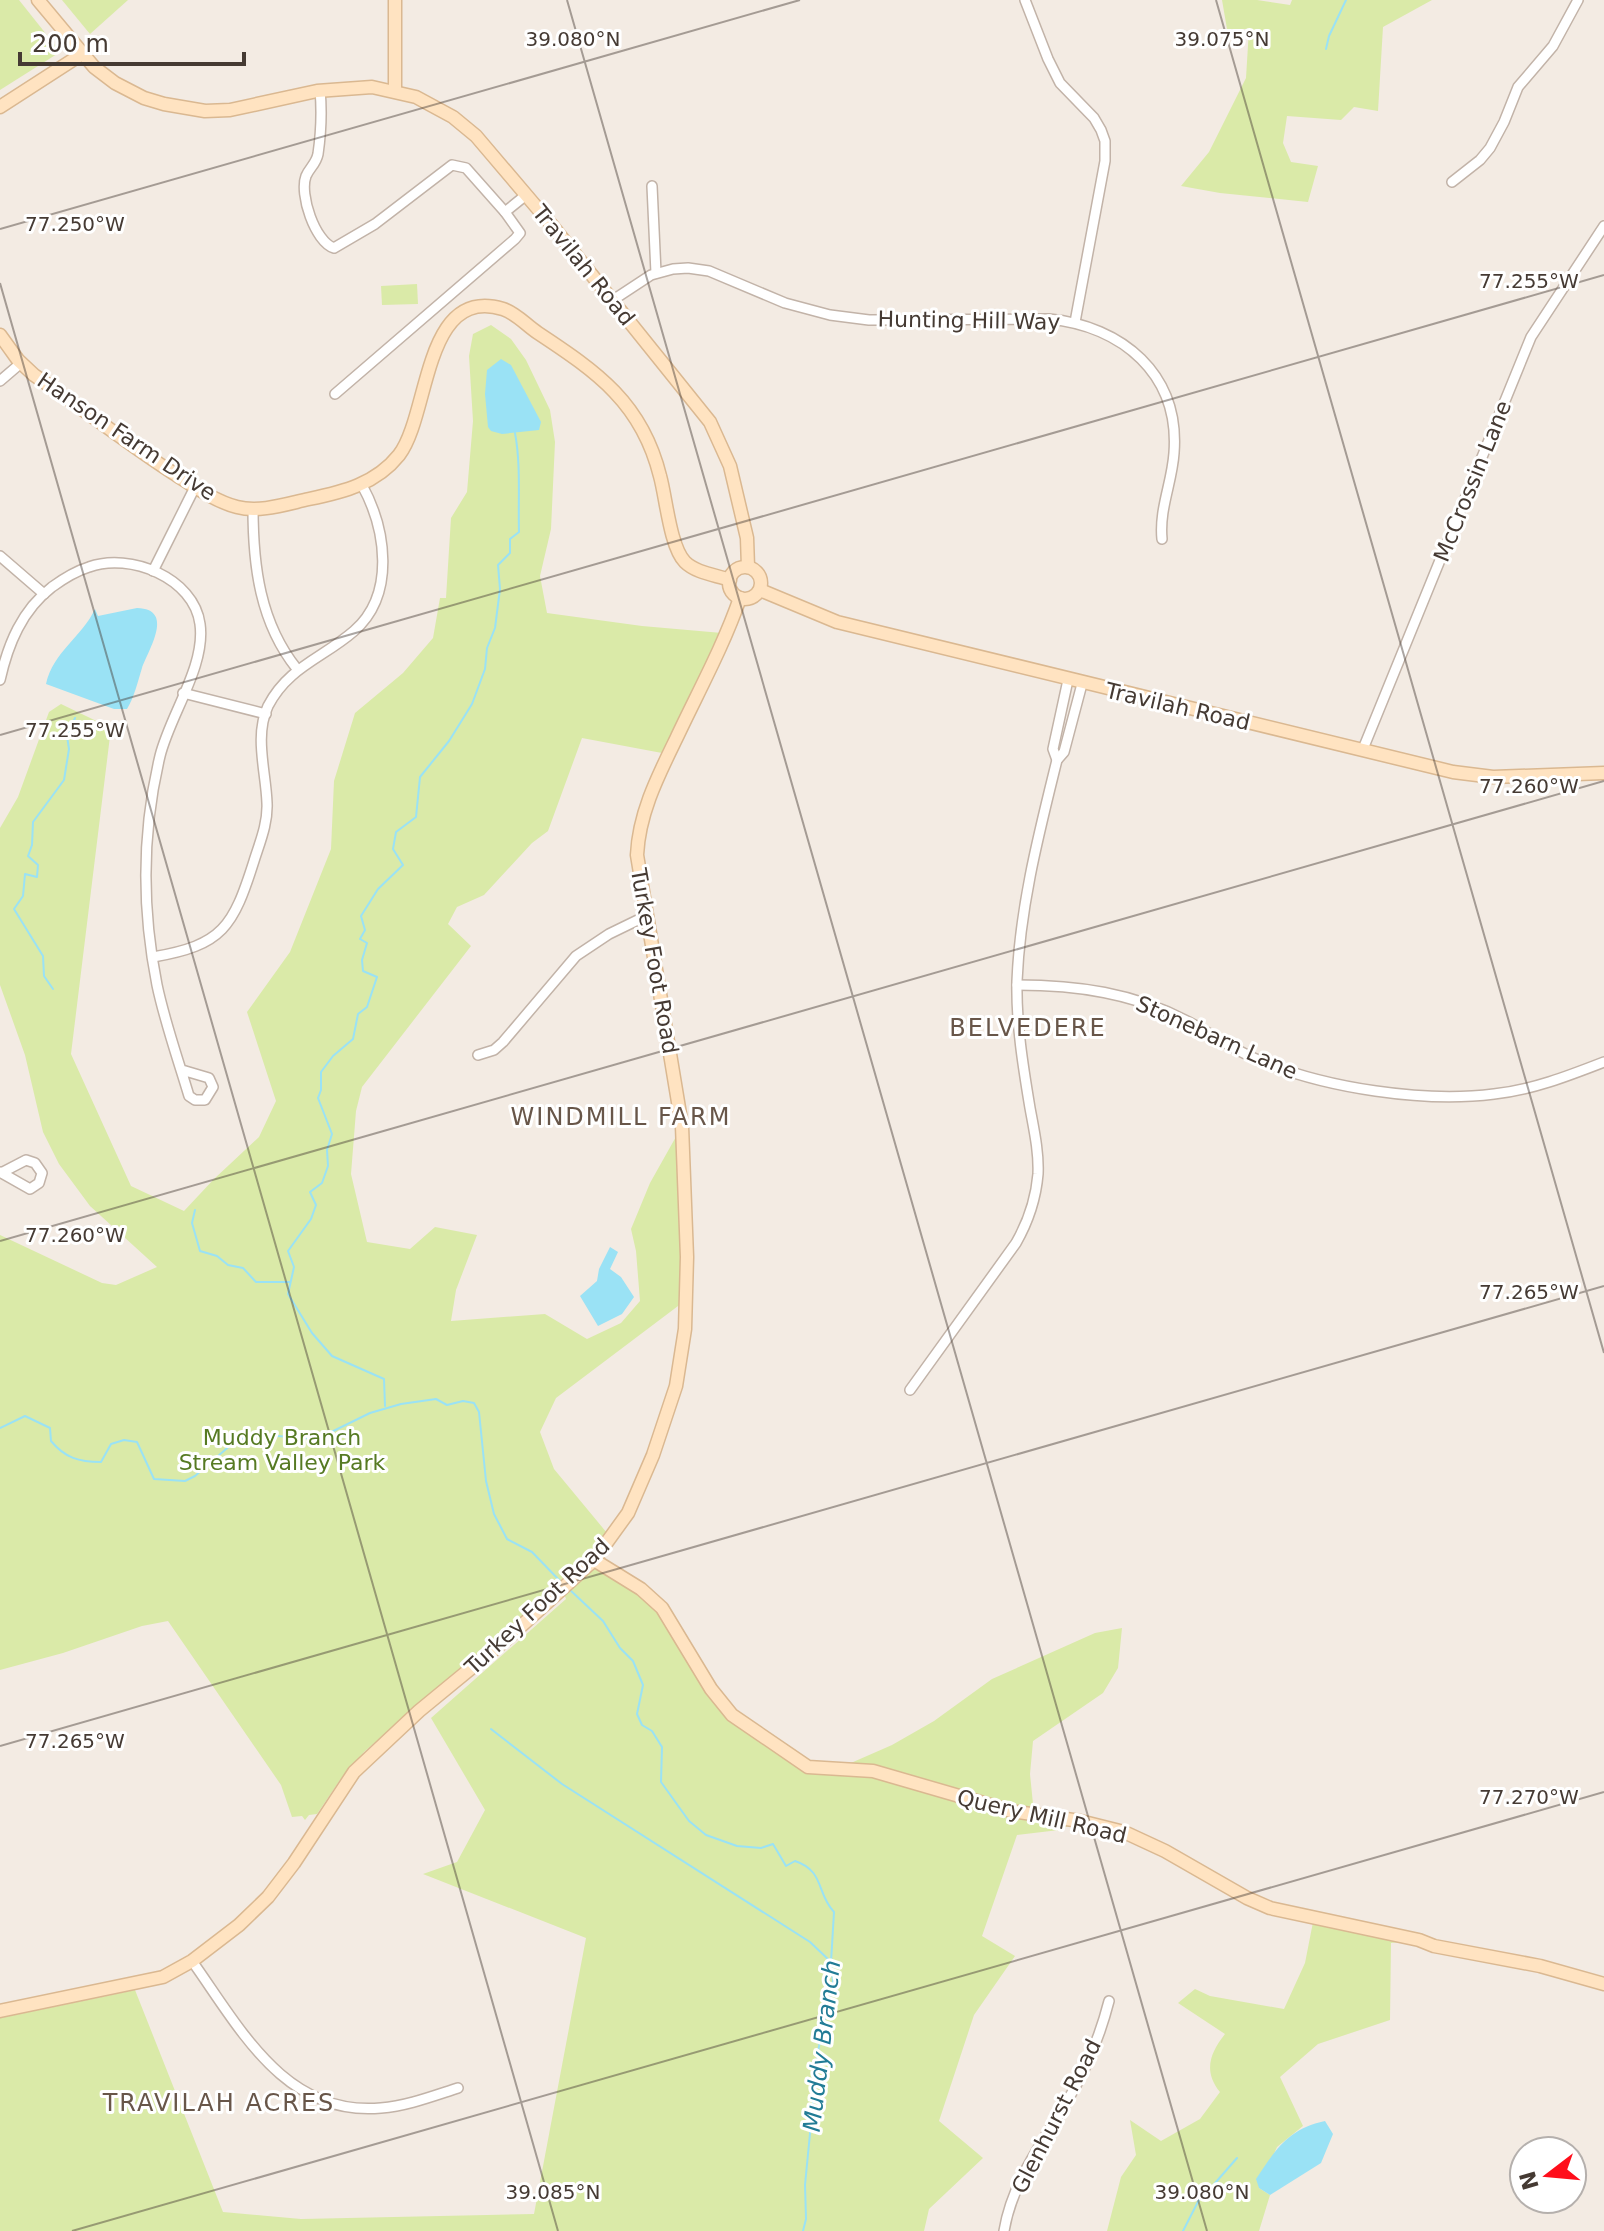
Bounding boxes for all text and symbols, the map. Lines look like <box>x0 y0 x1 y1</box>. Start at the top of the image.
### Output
scale bar <box>20 16 244 66</box>
text: 39.080°N <box>526 27 620 51</box>
text: 39.075°N <box>1175 27 1269 51</box>
text: 200 m <box>32 30 109 58</box>
street label: Travilah Road <box>527 199 640 331</box>
text: 77.250°W <box>25 212 125 236</box>
text: 77.255°W <box>1479 269 1579 293</box>
street label: Hunting Hill Way <box>877 306 1061 335</box>
street label: Hanson Farm Drive <box>33 367 221 505</box>
street label: McCrossin Lane <box>1429 397 1516 565</box>
street label: Travilah Road <box>1102 677 1253 735</box>
text: 77.255°W <box>25 718 125 742</box>
text: 77.260°W <box>1479 774 1579 798</box>
street label: Turkey Foot Road <box>626 865 683 1056</box>
street label: Stonebarn Lane <box>1132 991 1301 1084</box>
district label: BELVEDERE <box>949 1014 1107 1042</box>
district label: WINDMILL FARM <box>511 1103 731 1131</box>
text: 77.260°W <box>25 1223 125 1247</box>
text: 77.265°W <box>1479 1280 1579 1304</box>
park label: Muddy Branch Stream Valley Park <box>179 1425 386 1475</box>
street label: Turkey Foot Road <box>459 1533 615 1680</box>
text: 77.265°W <box>25 1729 125 1753</box>
street label: Query Mill Road <box>955 1785 1129 1848</box>
text: 77.270°W <box>1479 1785 1579 1809</box>
water label: Muddy Branch <box>798 1959 846 2133</box>
street label: Glenhurst Road <box>1007 2035 1106 2198</box>
district label: TRAVILAH ACRES <box>102 2089 335 2117</box>
north arrow <box>1508 2135 1588 2215</box>
text: N <box>1515 2168 1544 2193</box>
text: 39.085°N <box>506 2180 600 2204</box>
text: 39.080°N <box>1155 2180 1249 2204</box>

